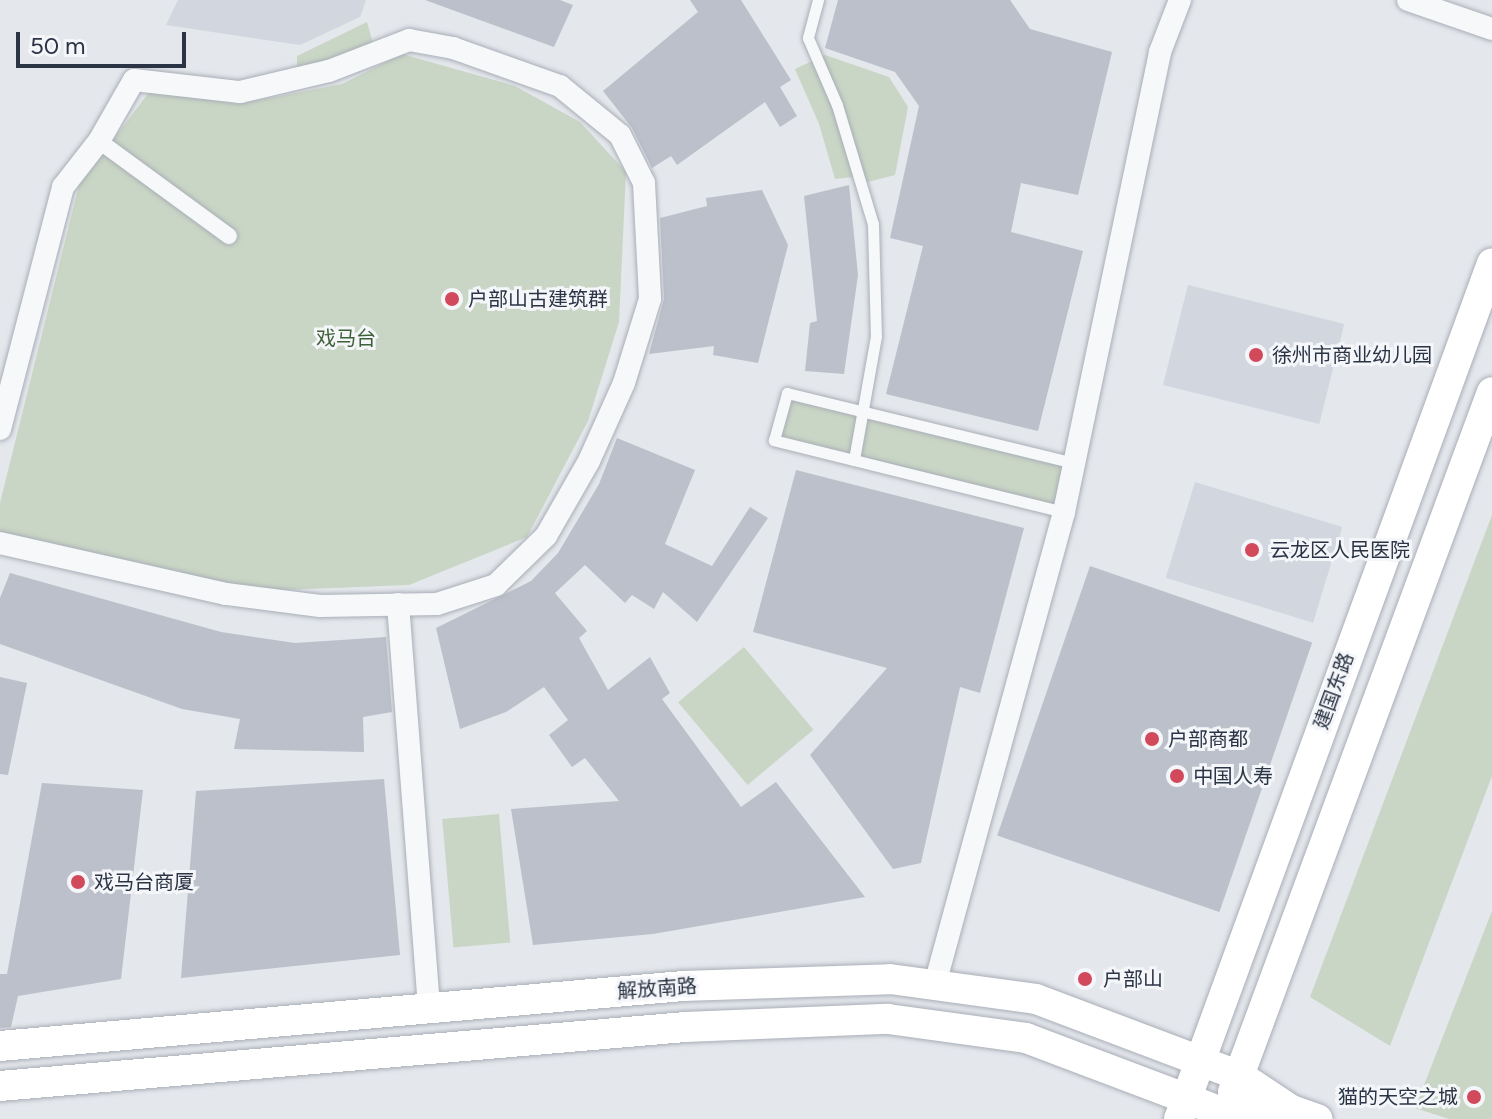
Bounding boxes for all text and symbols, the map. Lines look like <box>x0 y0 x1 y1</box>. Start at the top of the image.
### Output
scale bar <box>20 16 190 66</box>
text: 50 m <box>30 31 86 60</box>
place label: 户部山古建筑群 <box>468 287 608 311</box>
marker: 户部山古建筑群 <box>443 290 461 308</box>
park label: 戏马台 <box>316 326 376 350</box>
place label: 徐州市商业幼儿园 <box>1272 343 1432 367</box>
marker: 徐州市商业幼儿园 <box>1247 346 1265 364</box>
place label: 云龙区人民医院 <box>1270 538 1410 562</box>
marker: 云龙区人民医院 <box>1241 539 1263 561</box>
street label: 建国东路 <box>1309 649 1359 733</box>
place label: 户部商都 <box>1168 727 1248 751</box>
marker: 户部商都 <box>1143 730 1161 748</box>
place label: 中国人寿 <box>1193 764 1273 788</box>
marker: 中国人寿 <box>1168 767 1186 785</box>
place label: 戏马台商厦 <box>94 870 194 894</box>
marker: 戏马台商厦 <box>69 873 87 891</box>
place label: 户部山 <box>1103 967 1163 991</box>
marker: 户部山 <box>1074 968 1096 990</box>
street label: 解放南路 <box>616 974 698 1004</box>
place label: 猫的天空之城 <box>1338 1085 1458 1109</box>
marker: 猫的天空之城 <box>1465 1088 1483 1106</box>

